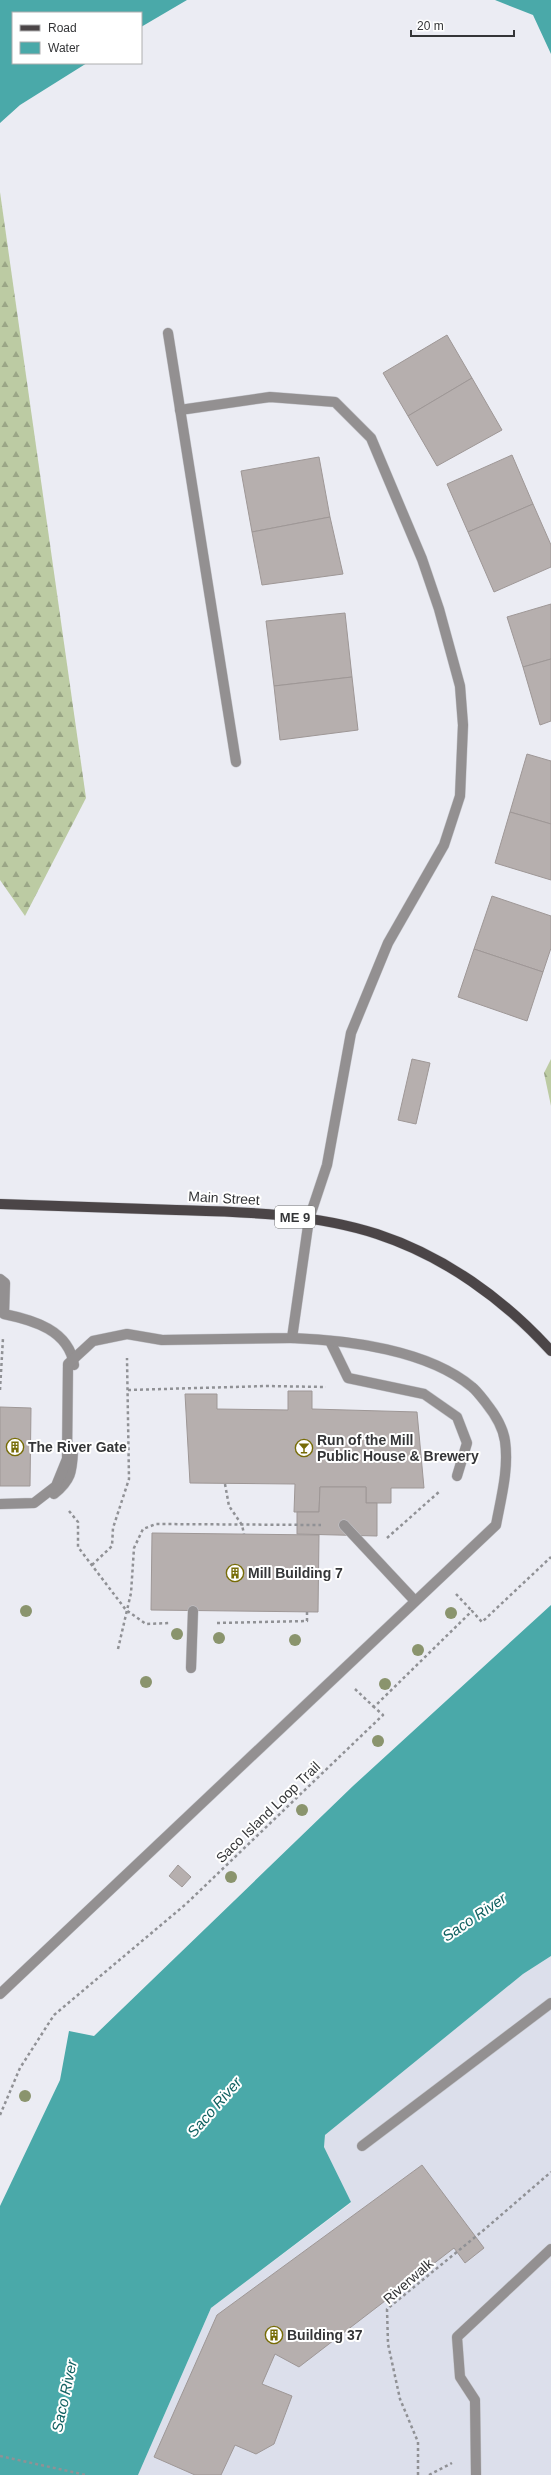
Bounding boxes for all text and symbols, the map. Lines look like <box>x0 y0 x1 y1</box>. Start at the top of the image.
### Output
legend <box>12 12 142 64</box>
scale bar <box>411 12 514 38</box>
text: 20 m <box>417 19 444 33</box>
text: Road <box>48 21 77 35</box>
text: Water <box>48 41 80 55</box>
street label: Main Street <box>188 1188 260 1208</box>
road number: ME 9 <box>275 1206 315 1228</box>
place label: Run of the Mill Public House & Brewery <box>317 1432 479 1464</box>
building icon: The River Gate <box>5 1437 25 1457</box>
bar icon: Run of the Mill Public House & Brewery <box>294 1438 314 1458</box>
place label: The River Gate <box>28 1439 127 1455</box>
building icon: Mill Building 7 <box>225 1563 245 1583</box>
place label: Mill Building 7 <box>248 1565 343 1581</box>
street label: Saco Island Loop Trail <box>213 1758 323 1866</box>
water label: Saco River <box>439 1889 510 1945</box>
water label: Saco River <box>184 2073 245 2140</box>
street label: Riverwalk <box>380 2254 437 2307</box>
building icon: Building 37 <box>264 2325 284 2345</box>
place label: Building 37 <box>287 2327 363 2343</box>
water label: Saco River <box>48 2357 80 2434</box>

